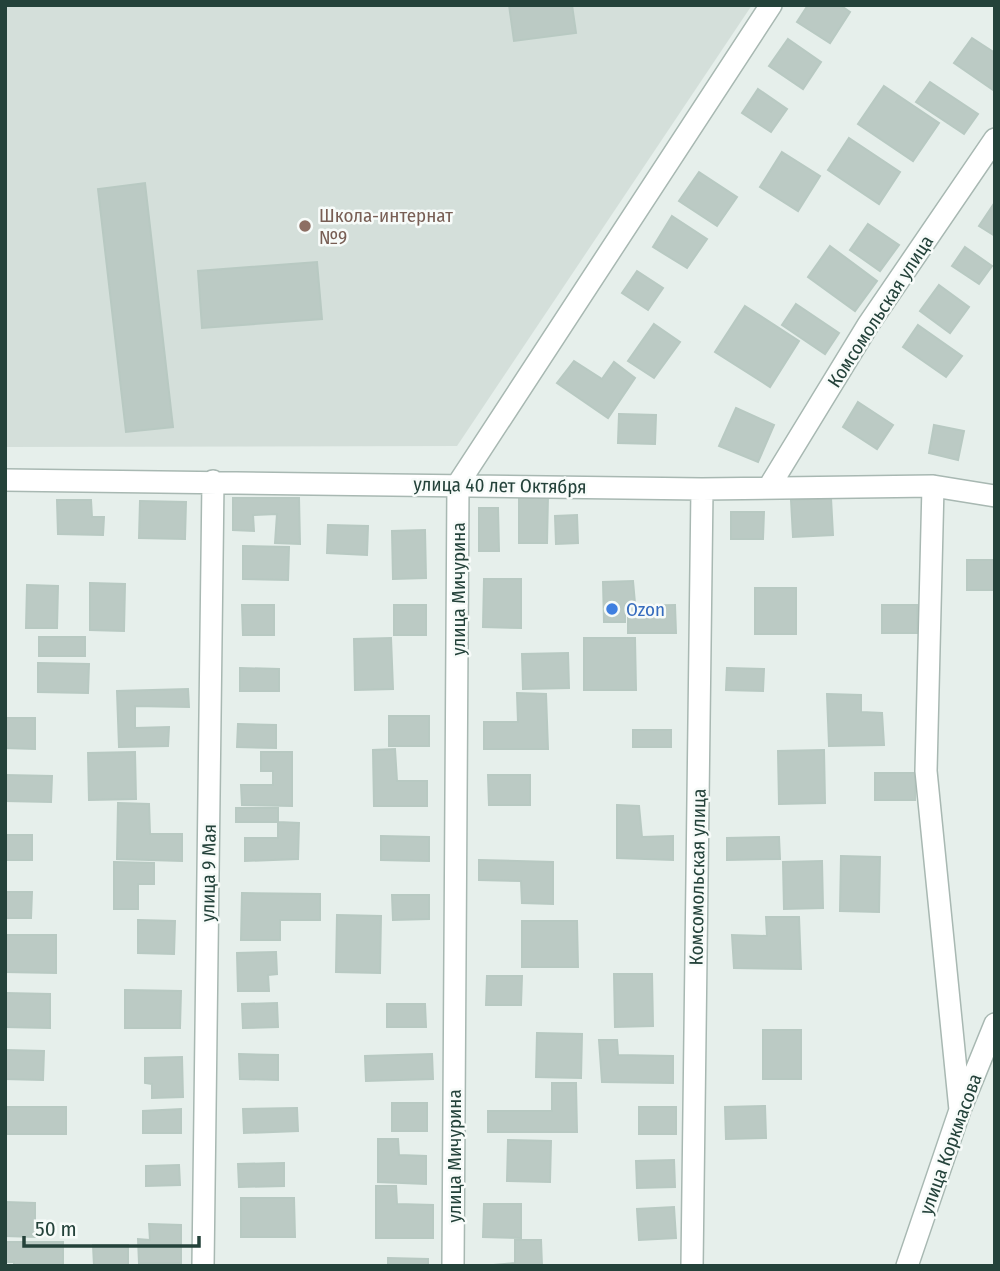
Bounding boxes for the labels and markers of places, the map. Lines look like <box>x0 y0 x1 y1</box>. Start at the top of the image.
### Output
place label: Школа-интернат №9 <box>319 204 453 249</box>
marker: Школа-интернат №9 <box>297 218 313 234</box>
place label: Ozon <box>626 598 665 621</box>
marker: Ozon <box>604 601 620 617</box>

